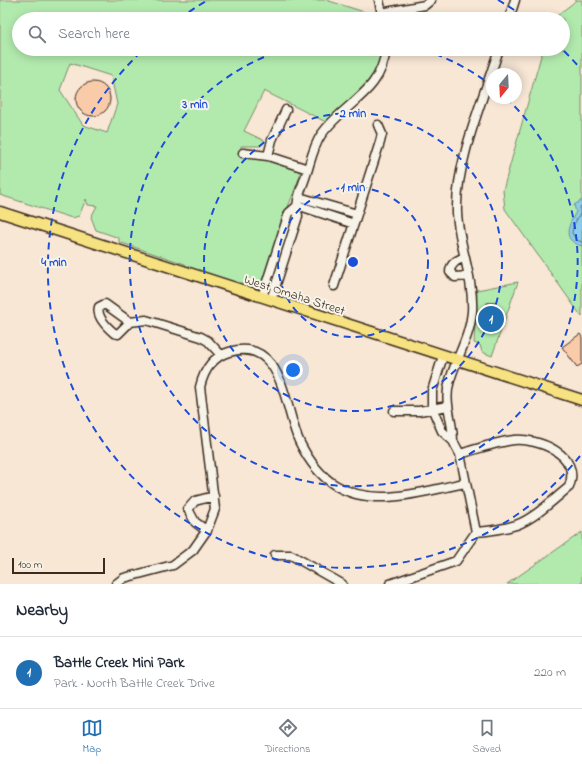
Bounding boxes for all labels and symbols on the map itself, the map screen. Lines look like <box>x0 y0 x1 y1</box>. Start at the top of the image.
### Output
north arrow <box>486 68 522 104</box>
text: 3 min <box>181 96 208 114</box>
text: 2 min <box>339 105 366 123</box>
text: 1 min <box>341 179 365 197</box>
text: 4 min <box>40 254 67 272</box>
centre of rings <box>346 255 360 269</box>
street label: West Omaha Street <box>242 270 348 321</box>
pin: 1 <box>478 304 504 334</box>
your location <box>283 360 303 380</box>
scale bar <box>12 556 105 575</box>

